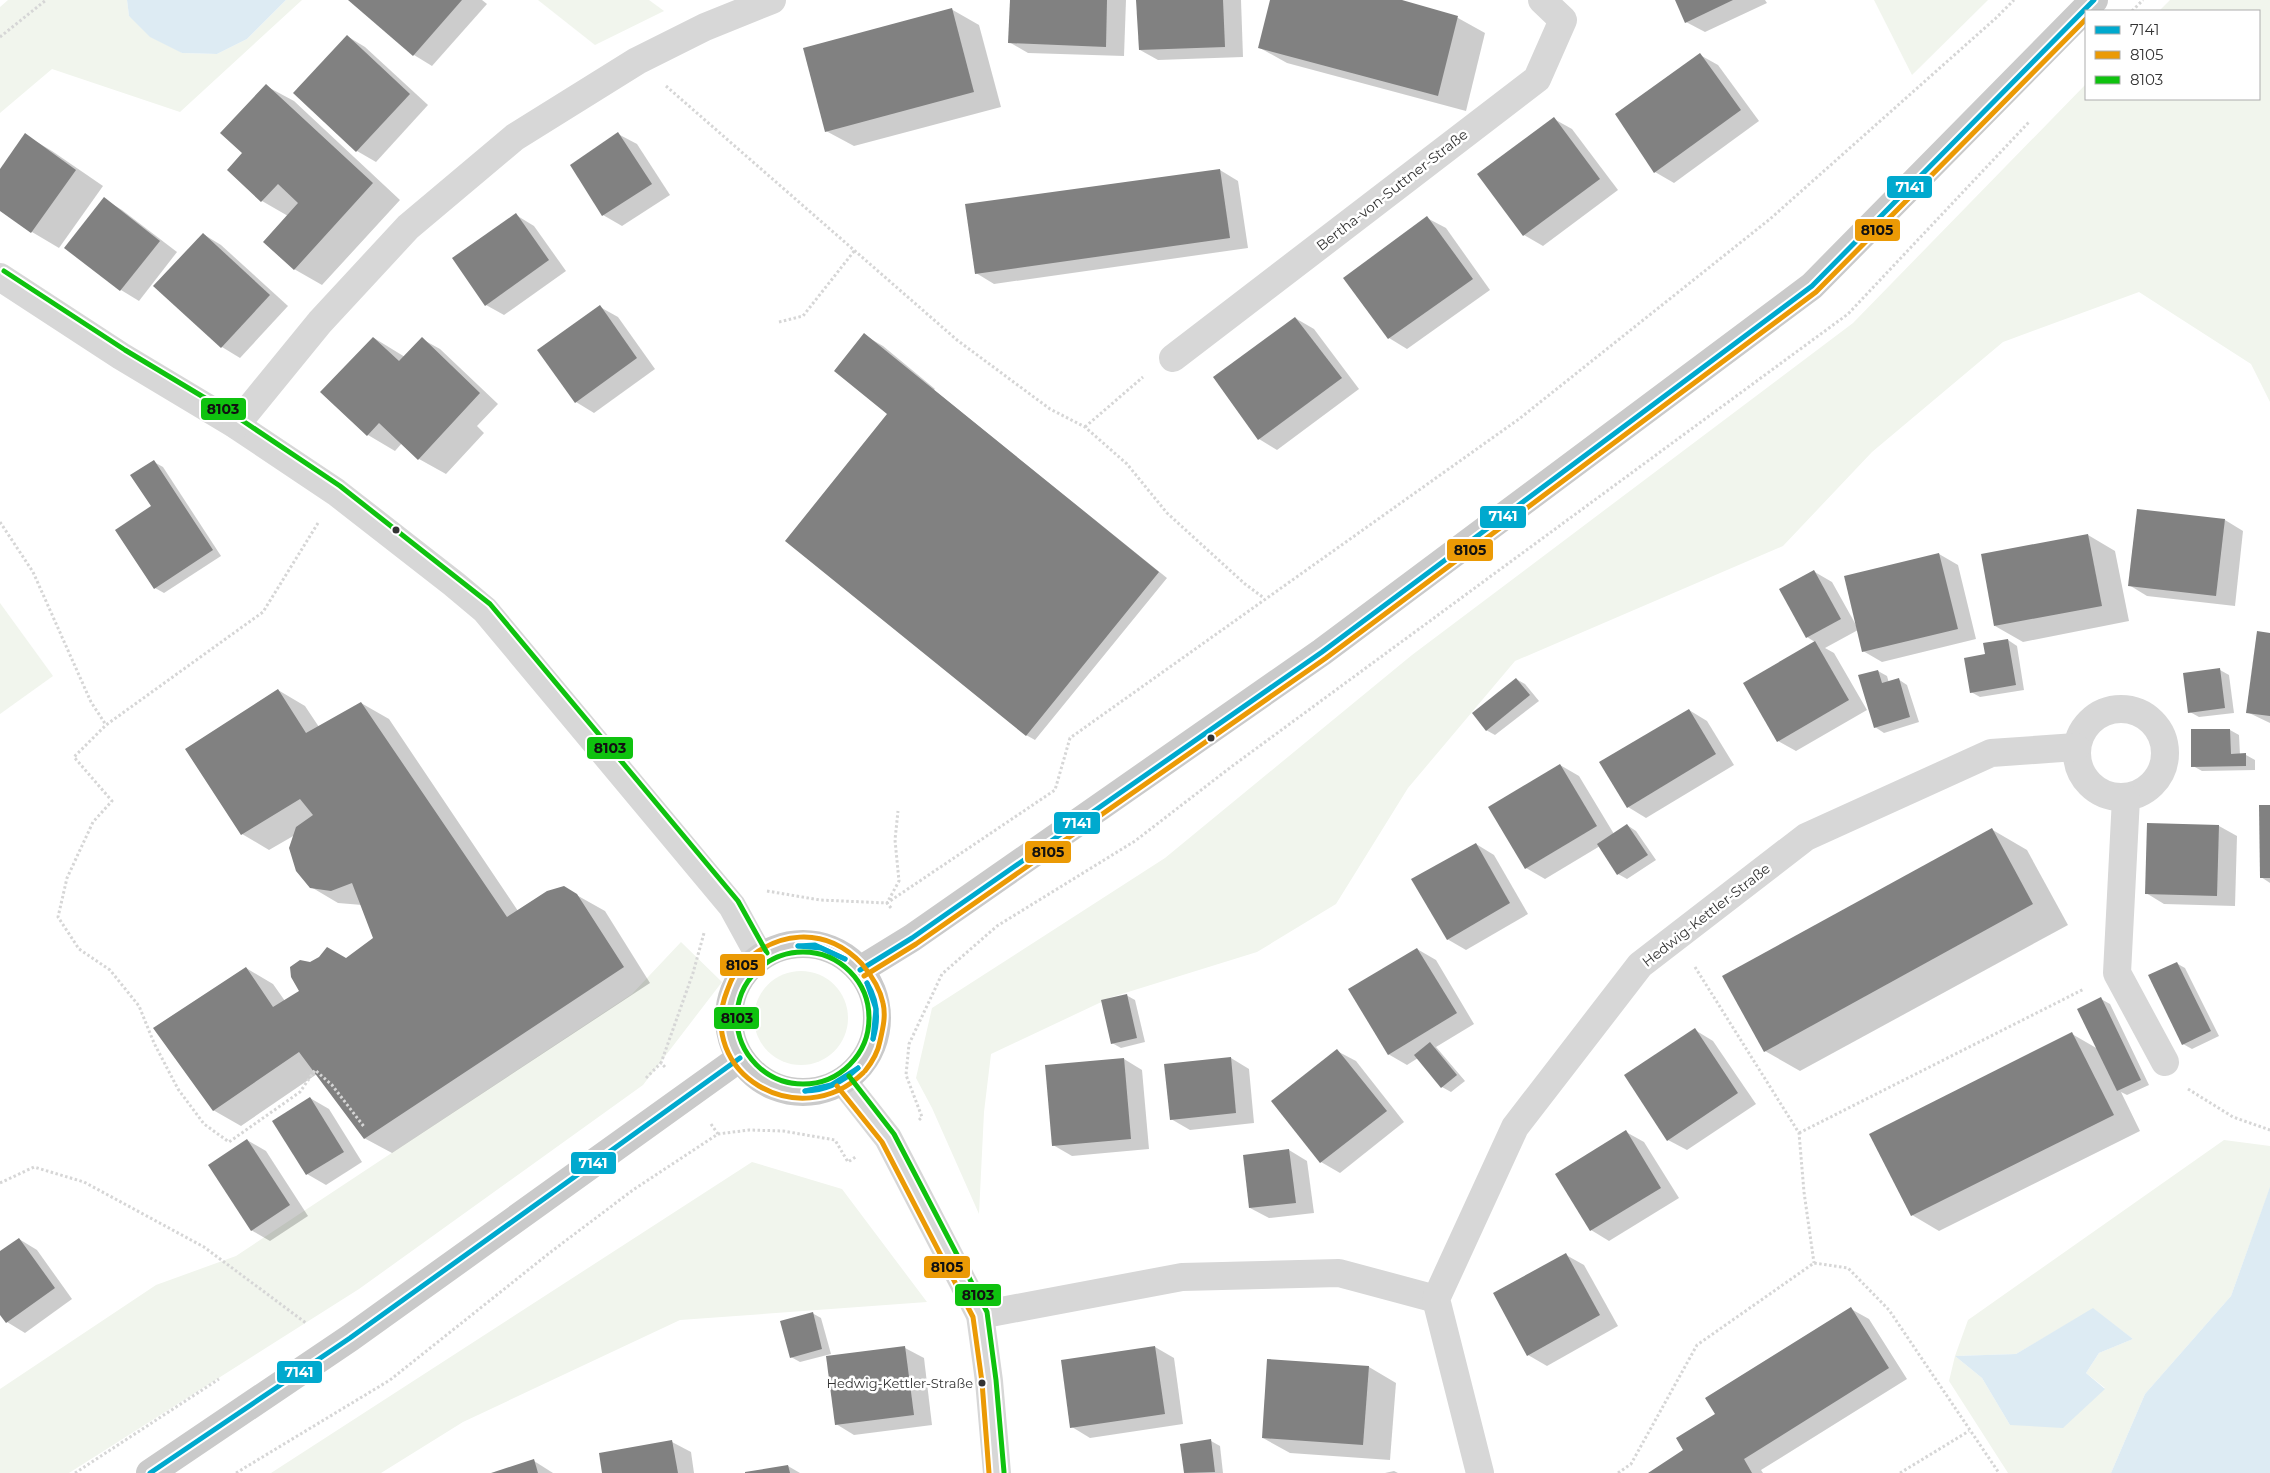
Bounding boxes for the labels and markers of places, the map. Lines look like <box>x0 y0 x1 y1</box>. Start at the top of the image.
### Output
unlabelled marker <box>391 525 401 535</box>
unlabelled marker <box>1206 733 1216 743</box>
place label: Hedwig-Kettler-Straße <box>826 1375 973 1391</box>
marker: Hedwig-Kettler-Straße <box>977 1378 987 1388</box>

